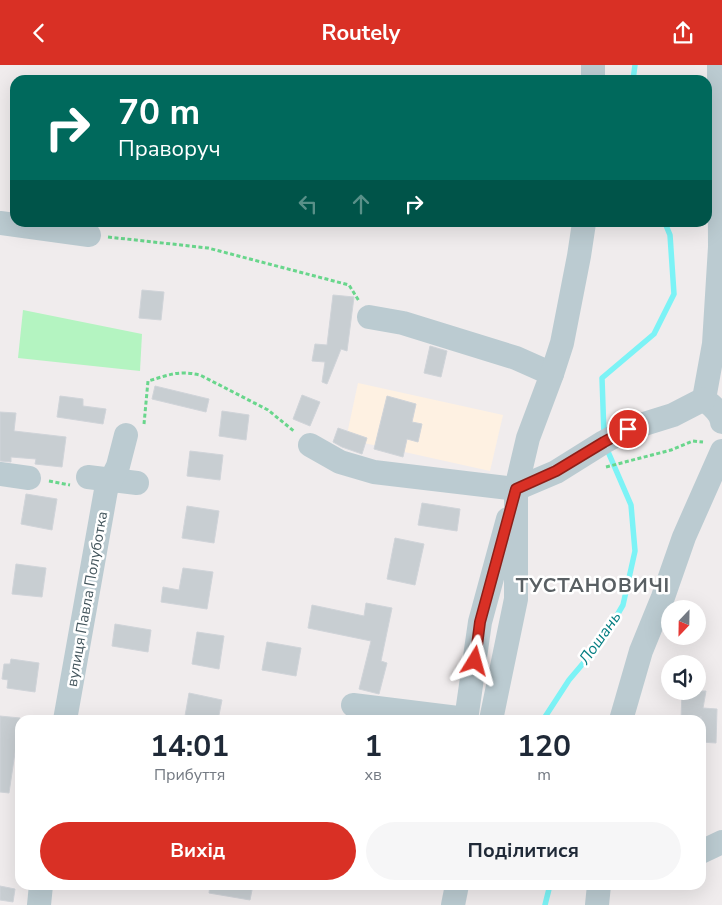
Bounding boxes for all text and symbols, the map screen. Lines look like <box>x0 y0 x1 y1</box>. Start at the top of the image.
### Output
text: Routely <box>322 18 400 48</box>
icon: back <box>25 19 53 47</box>
icon: share <box>669 19 697 47</box>
text: 70 m <box>118 89 200 136</box>
icon: right <box>35 95 100 160</box>
text: Праворуч <box>118 134 221 164</box>
icon: left <box>294 190 322 218</box>
icon: ahead <box>347 190 375 218</box>
icon: right <box>400 190 428 218</box>
pin <box>607 408 649 450</box>
icon: arrive <box>614 415 642 443</box>
street label: вулиця Павла Полуботка <box>62 510 112 688</box>
district label: ТУСТАНОВИЧІ <box>516 572 670 599</box>
north arrow <box>661 600 706 645</box>
map controls <box>661 600 706 700</box>
water label: Лошань <box>573 607 626 670</box>
position arrow <box>448 634 500 686</box>
button: sound <box>661 655 706 700</box>
text: 14:01 <box>150 726 229 767</box>
text: 1 <box>364 726 382 767</box>
text: 120 <box>517 726 571 767</box>
text: Прибуття <box>154 764 225 786</box>
text: хв <box>365 764 382 786</box>
text: m <box>537 764 551 786</box>
button: Вихід <box>40 822 356 880</box>
button: Поділитися <box>366 822 681 880</box>

